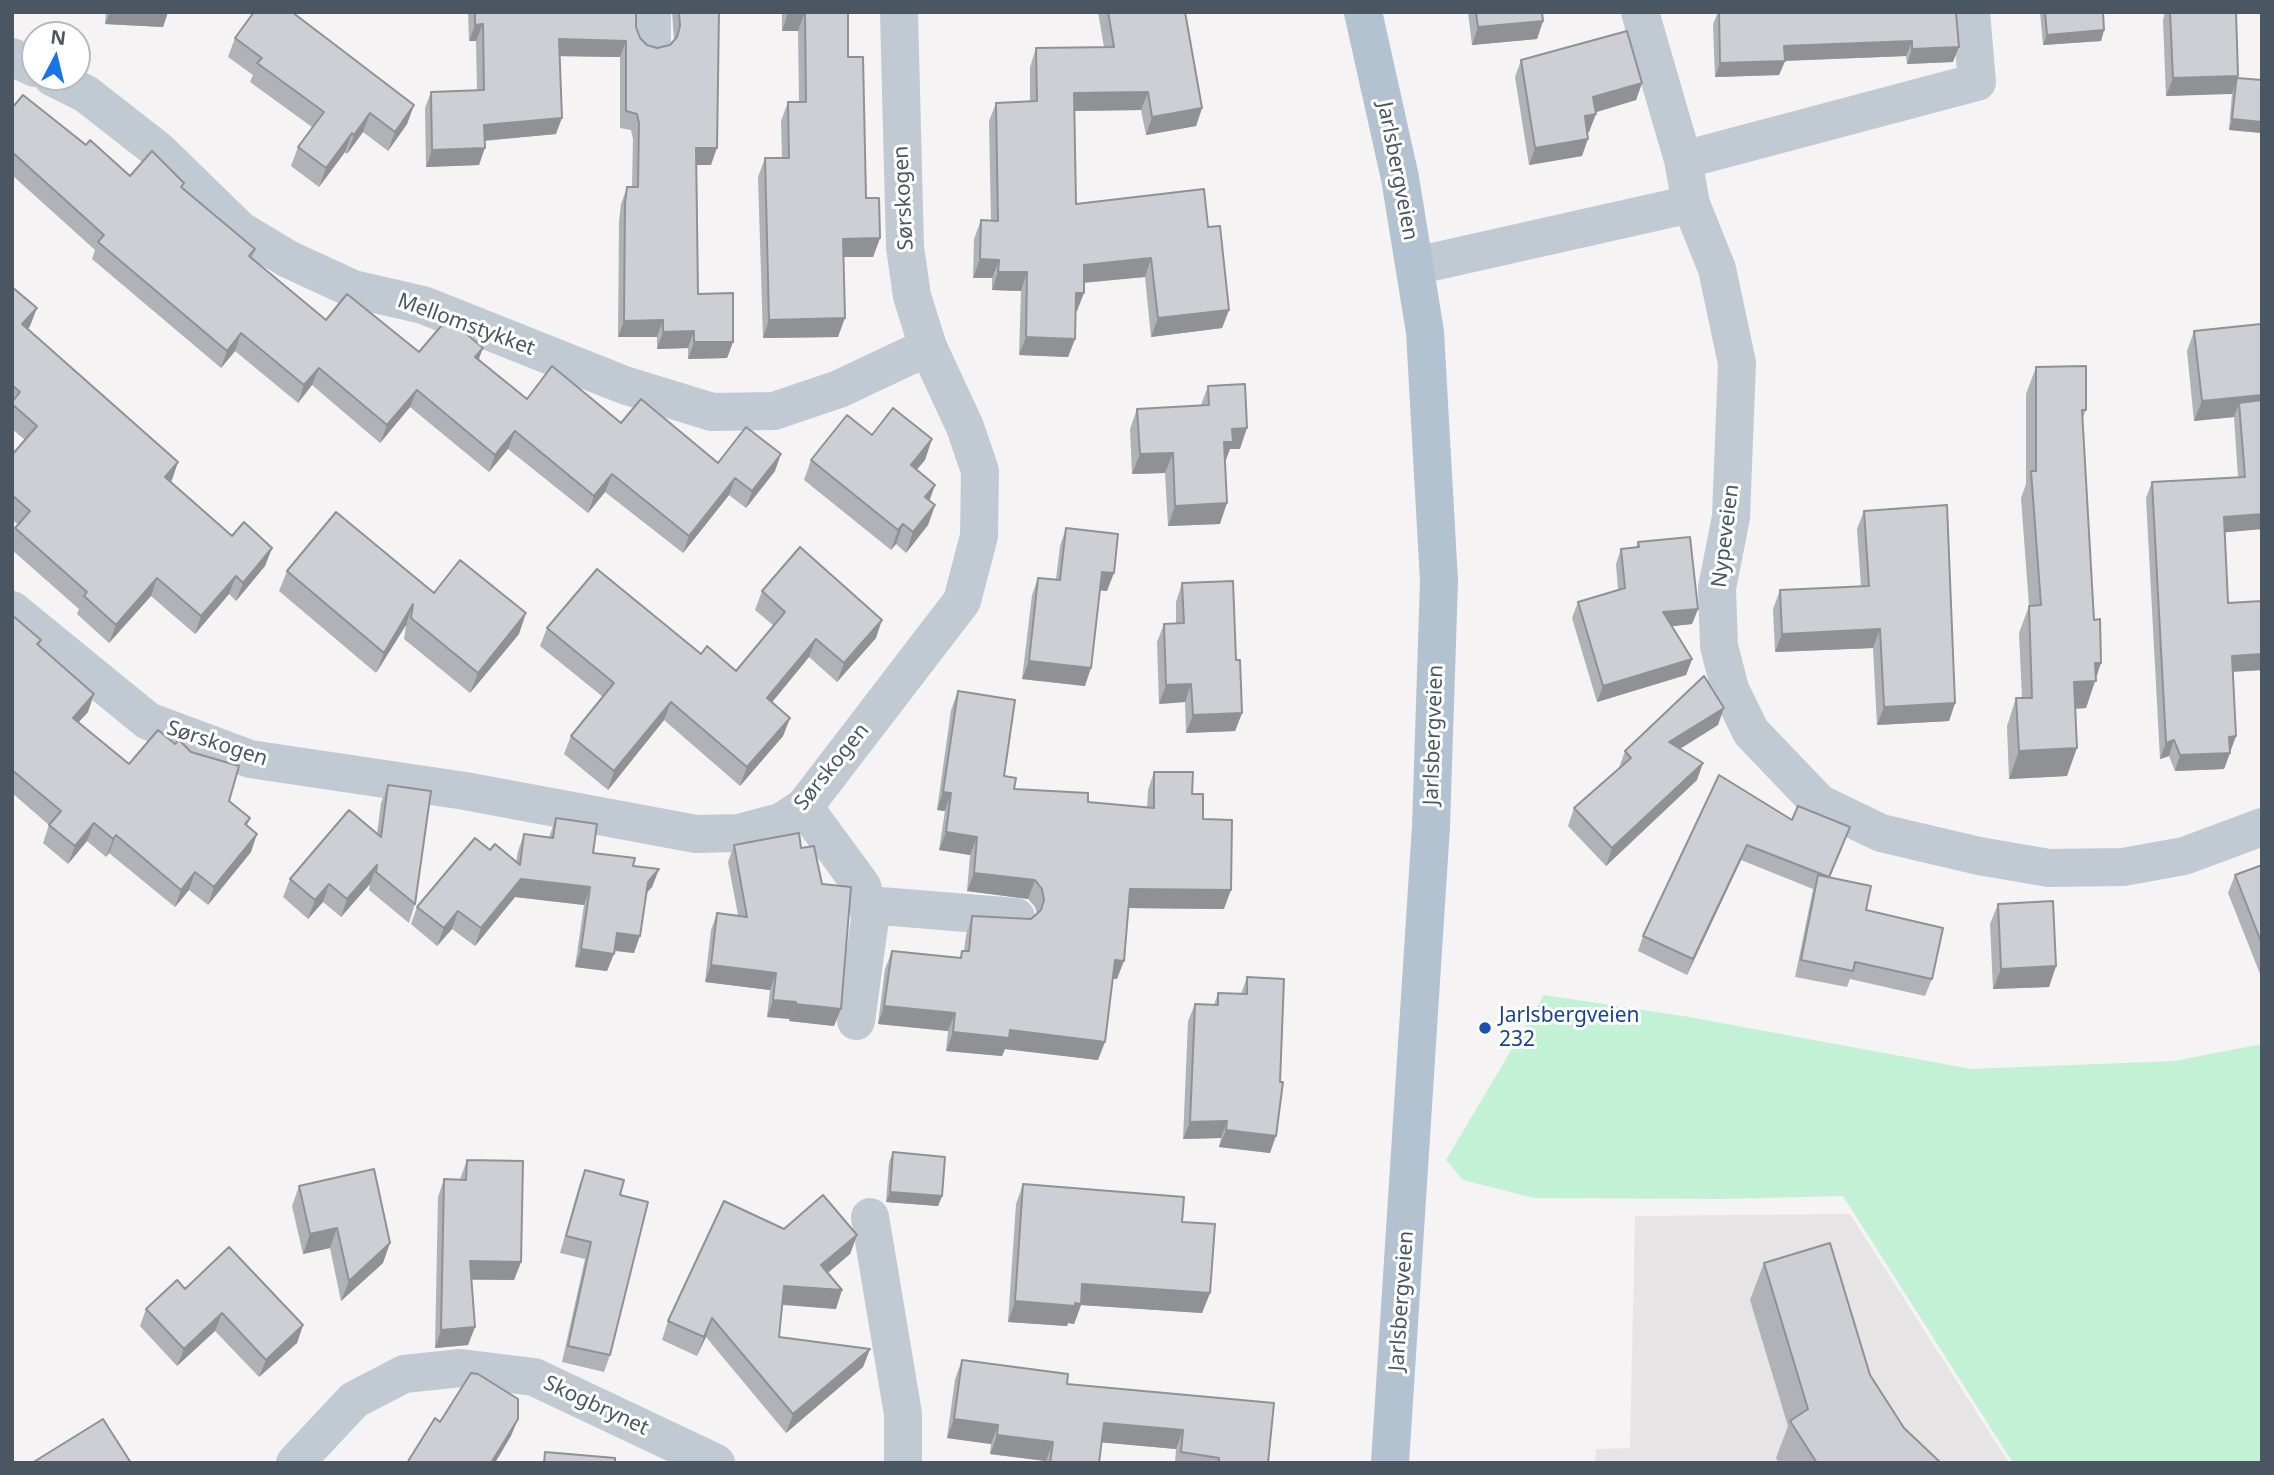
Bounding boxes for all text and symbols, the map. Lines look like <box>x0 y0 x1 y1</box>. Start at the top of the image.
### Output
north arrow <box>21 21 91 91</box>
text: N <box>49 23 68 51</box>
street label: Jarlsbergveien <box>1371 100 1423 242</box>
street label: Sørskogen <box>889 145 919 251</box>
street label: Mellomstykket <box>394 288 538 362</box>
street label: Nypeveien <box>1707 483 1745 589</box>
street label: Jarlsbergveien <box>1419 664 1449 806</box>
street label: Sørskogen <box>163 716 271 772</box>
street label: Sørskogen <box>789 718 875 816</box>
place label: Jarlsbergveien 232 <box>1499 1003 1640 1053</box>
marker: Jarlsbergveien 232 <box>1477 1020 1493 1036</box>
street label: Jarlsbergveien <box>1385 1230 1419 1372</box>
street label: Skogbrynet <box>539 1371 653 1441</box>

